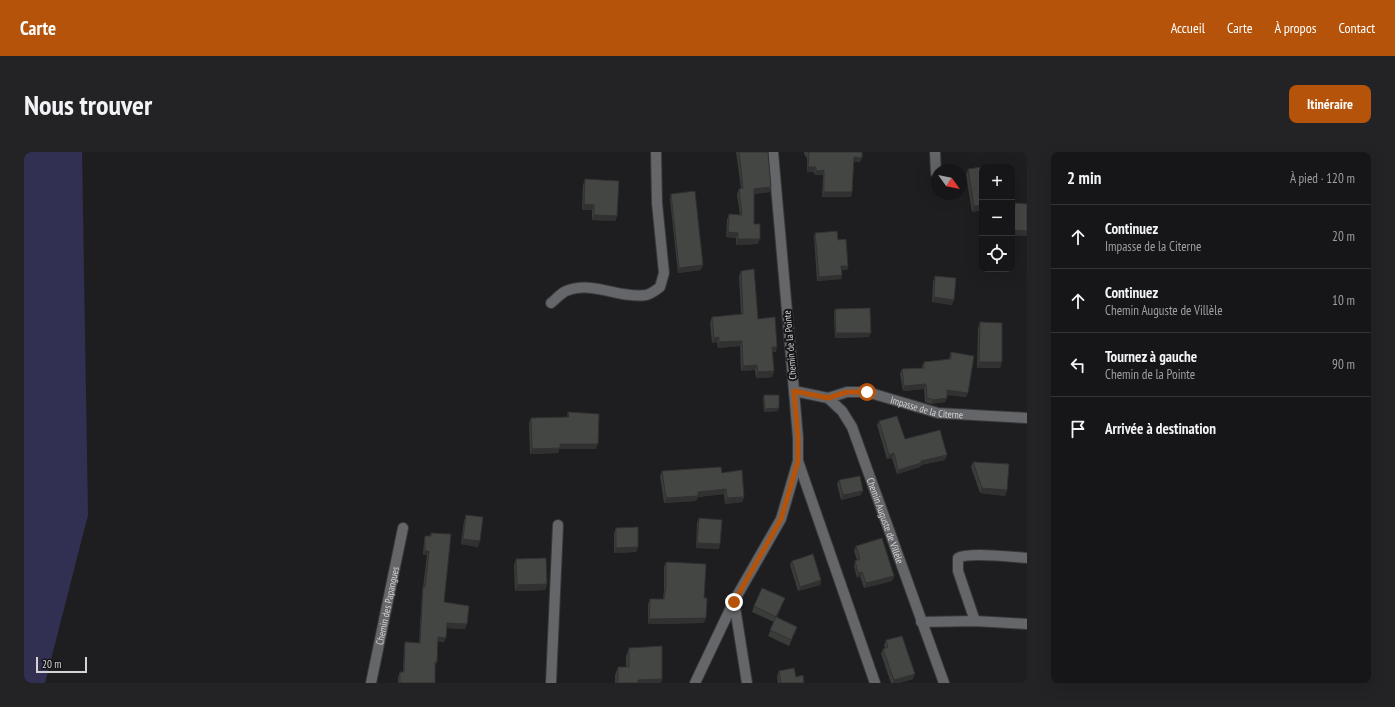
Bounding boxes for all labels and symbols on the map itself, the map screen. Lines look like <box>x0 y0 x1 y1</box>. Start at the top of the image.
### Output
north arrow <box>931 164 967 200</box>
street label: Chemin de la Pointe <box>781 310 799 380</box>
route start <box>858 383 876 401</box>
street label: Impasse de la Citerne <box>889 393 963 421</box>
street label: Chemin Auguste de Villèle <box>864 476 907 565</box>
street label: Chemin des Papangues <box>373 565 402 646</box>
route end <box>725 593 743 611</box>
scale bar <box>36 655 87 674</box>

